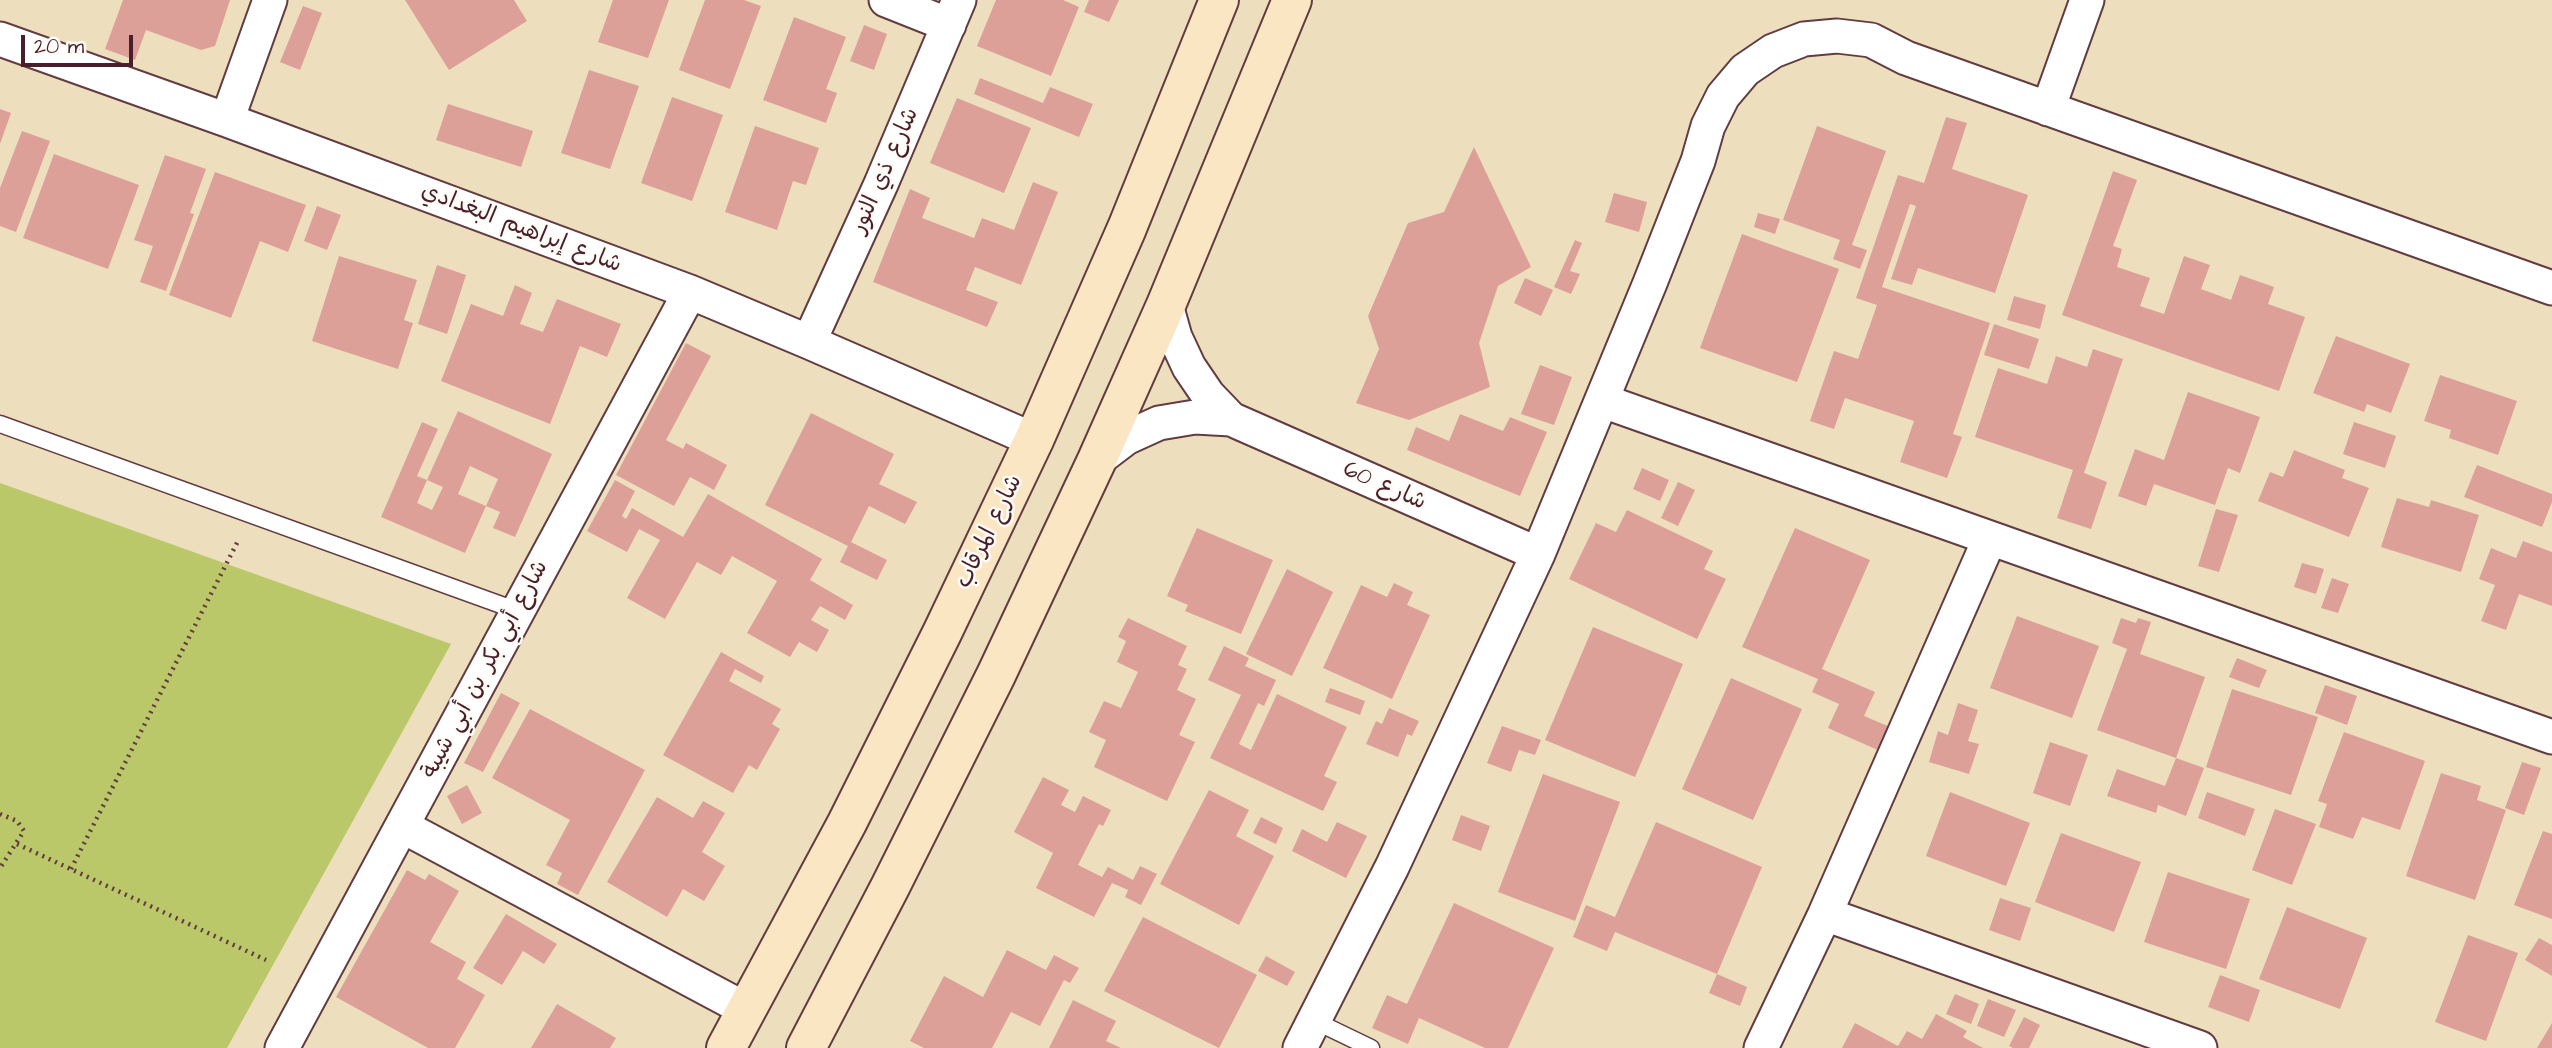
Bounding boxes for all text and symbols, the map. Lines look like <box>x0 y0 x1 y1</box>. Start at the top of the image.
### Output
scale bar <box>24 21 136 65</box>
text: 20 m <box>34 32 84 61</box>
street label: شارع ذي النور <box>846 104 926 238</box>
street label: شارع إبراهيم البغدادي <box>417 178 625 280</box>
street label: شارع 60 <box>1338 457 1430 517</box>
street label: شارع المرقاب <box>951 471 1029 593</box>
street label: شارع أبي بكر بن أبي شيبة <box>417 556 555 784</box>

